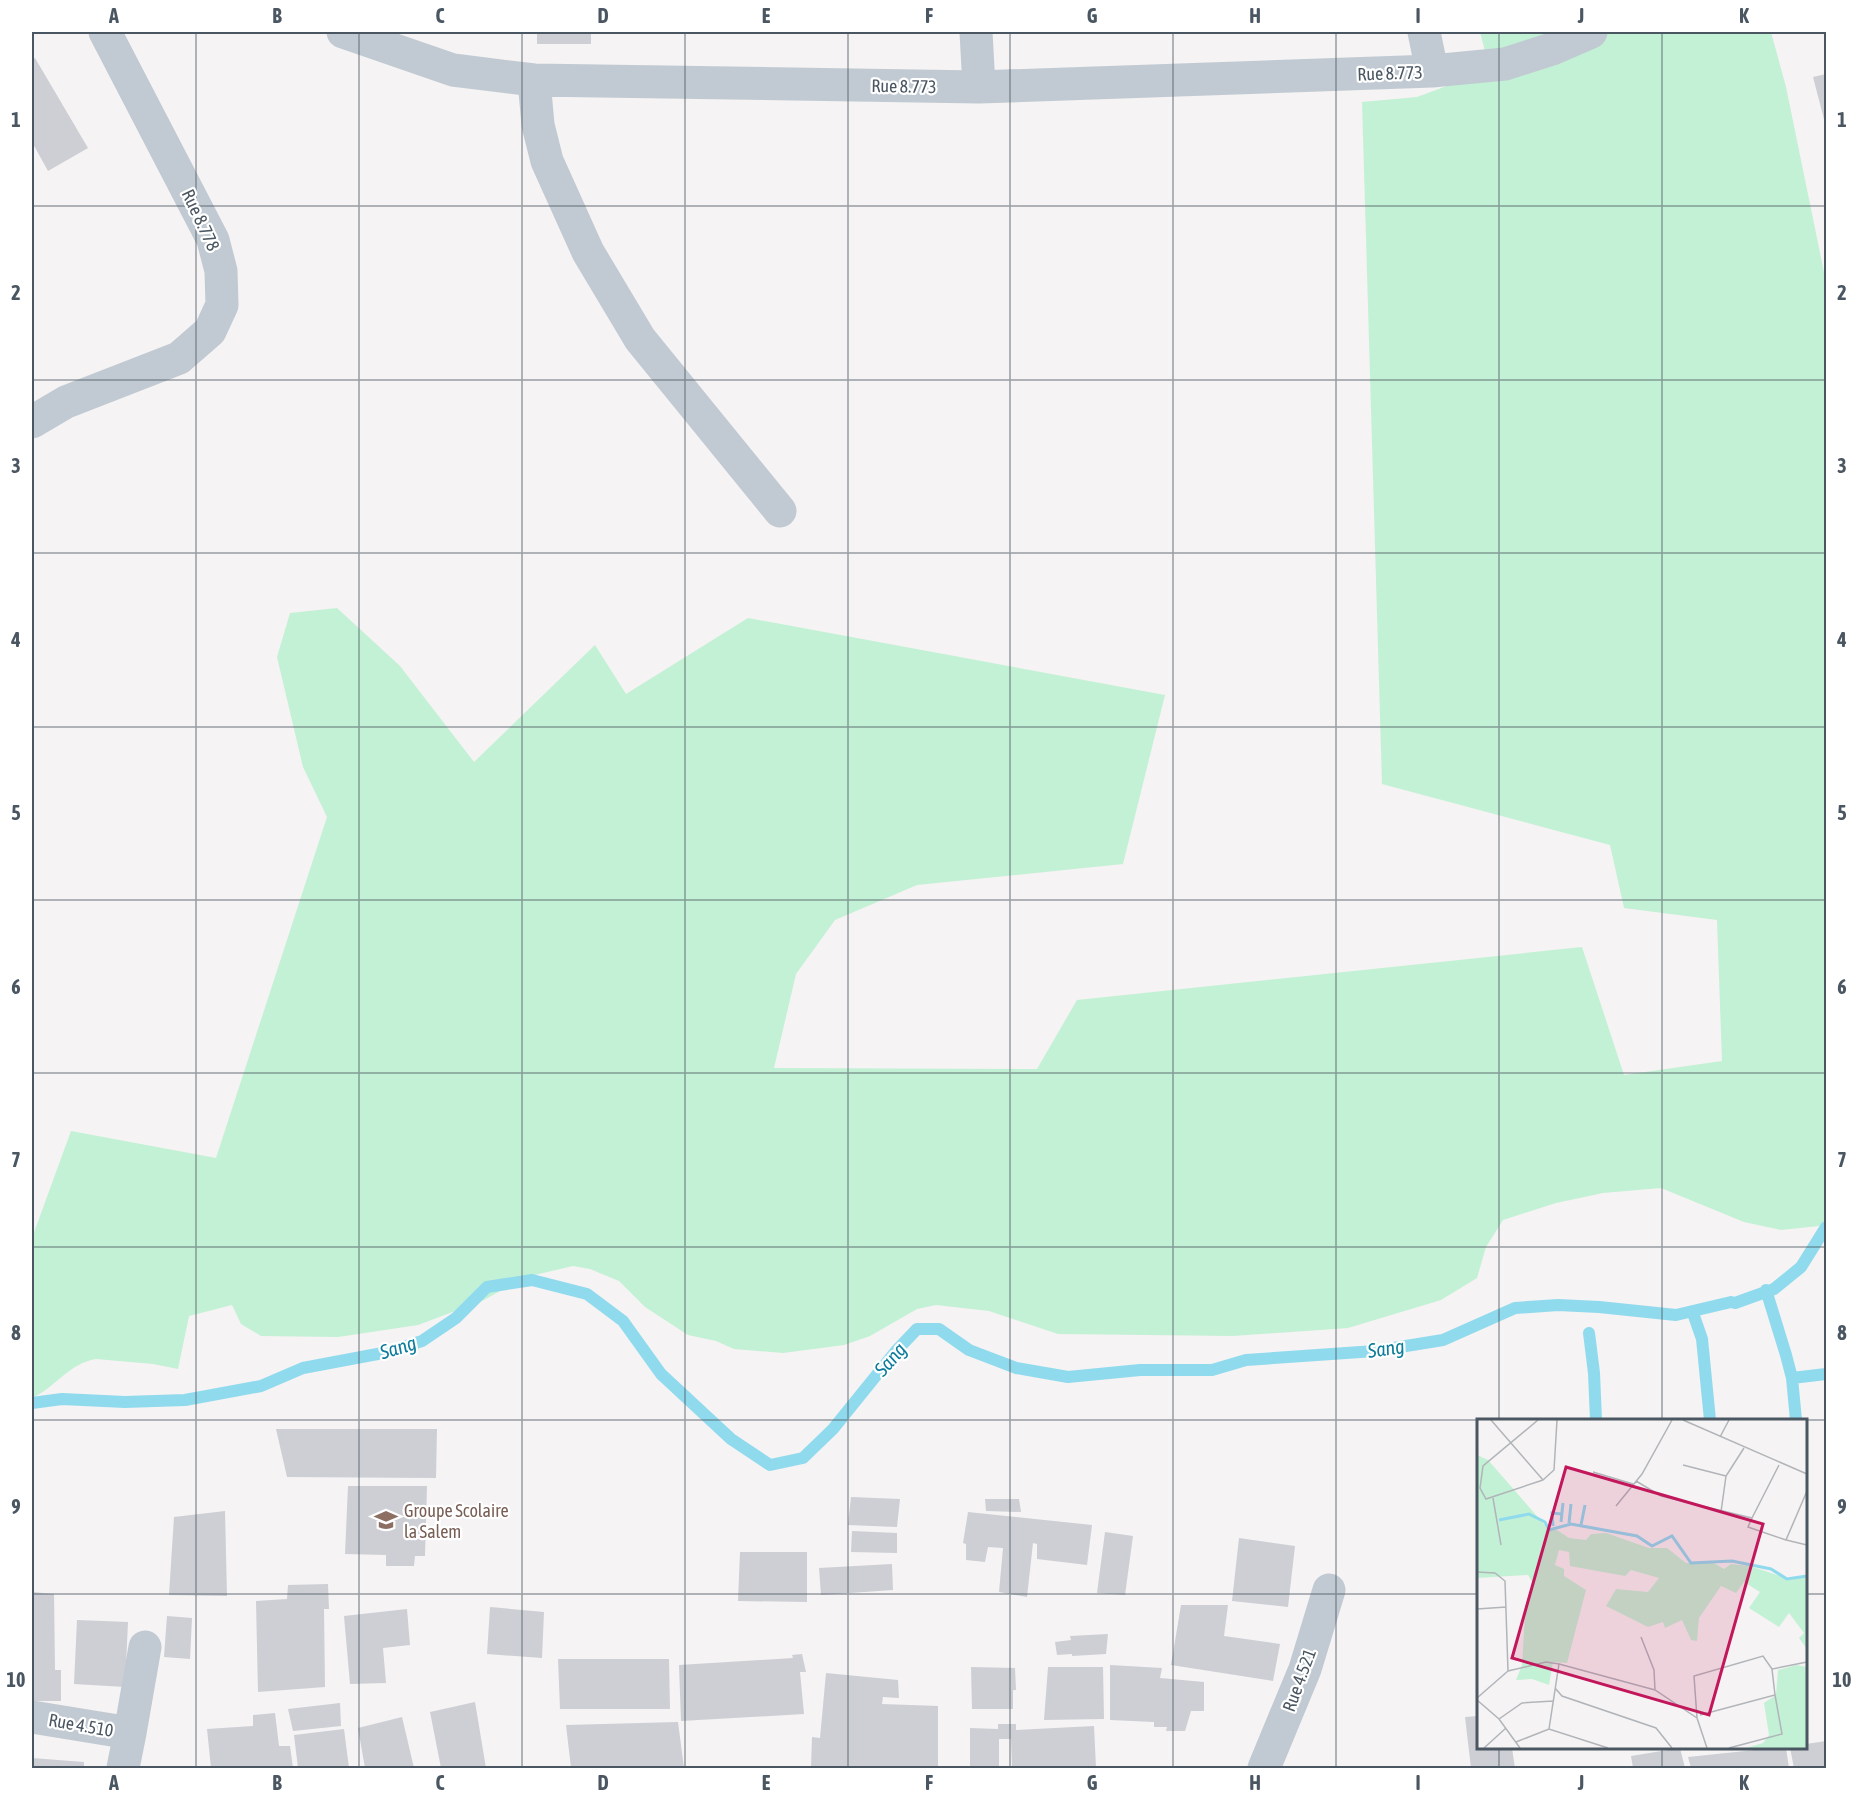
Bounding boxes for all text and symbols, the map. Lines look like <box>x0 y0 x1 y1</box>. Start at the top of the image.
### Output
text: A <box>108 4 119 27</box>
text: B <box>272 4 282 27</box>
text: C <box>436 4 445 27</box>
text: D <box>597 4 609 27</box>
text: E <box>762 4 771 27</box>
text: F <box>925 4 933 27</box>
text: G <box>1087 4 1098 27</box>
text: H <box>1249 4 1261 27</box>
text: I <box>1415 4 1421 27</box>
text: J <box>1577 4 1584 27</box>
text: K <box>1739 4 1749 27</box>
street label: Rue 8.773 <box>1357 61 1423 85</box>
street label: Rue 8.773 <box>871 75 937 97</box>
text: 1 <box>11 108 21 131</box>
text: 1 <box>1837 108 1847 131</box>
street label: Rue 8.778 <box>178 186 224 254</box>
text: 2 <box>11 281 21 304</box>
text: 2 <box>1837 281 1847 304</box>
text: 3 <box>11 454 21 477</box>
text: 3 <box>1837 454 1847 477</box>
text: 4 <box>10 628 21 651</box>
text: 4 <box>1836 628 1847 651</box>
text: 5 <box>11 801 21 824</box>
text: 5 <box>1837 801 1847 824</box>
text: 6 <box>11 975 21 998</box>
text: 6 <box>1837 975 1847 998</box>
text: 7 <box>11 1148 21 1171</box>
text: 7 <box>1837 1148 1847 1171</box>
text: 8 <box>11 1321 21 1344</box>
text: 8 <box>1837 1321 1847 1344</box>
water label: Sang <box>376 1331 419 1364</box>
water label: Sang <box>1365 1334 1406 1362</box>
water label: Sang <box>869 1338 911 1381</box>
inset map <box>1477 1419 1807 1749</box>
text: 9 <box>11 1495 21 1518</box>
text: 9 <box>1837 1495 1847 1518</box>
place label: Groupe Scolaire la Salem <box>404 1500 509 1542</box>
school or university icon: Groupe Scolaire la Salem <box>373 1507 399 1533</box>
street label: Rue 4.521 <box>1278 1646 1320 1714</box>
text: 10 <box>7 1668 25 1691</box>
text: 10 <box>1833 1668 1851 1691</box>
street label: Rue 4.510 <box>47 1709 115 1741</box>
text: A <box>108 1771 119 1794</box>
text: B <box>272 1771 282 1794</box>
text: C <box>436 1771 445 1794</box>
text: D <box>597 1771 609 1794</box>
text: E <box>762 1771 771 1794</box>
text: F <box>925 1771 933 1794</box>
text: G <box>1087 1771 1098 1794</box>
text: H <box>1249 1771 1261 1794</box>
text: I <box>1415 1771 1421 1794</box>
text: J <box>1577 1771 1584 1794</box>
text: K <box>1739 1771 1749 1794</box>

